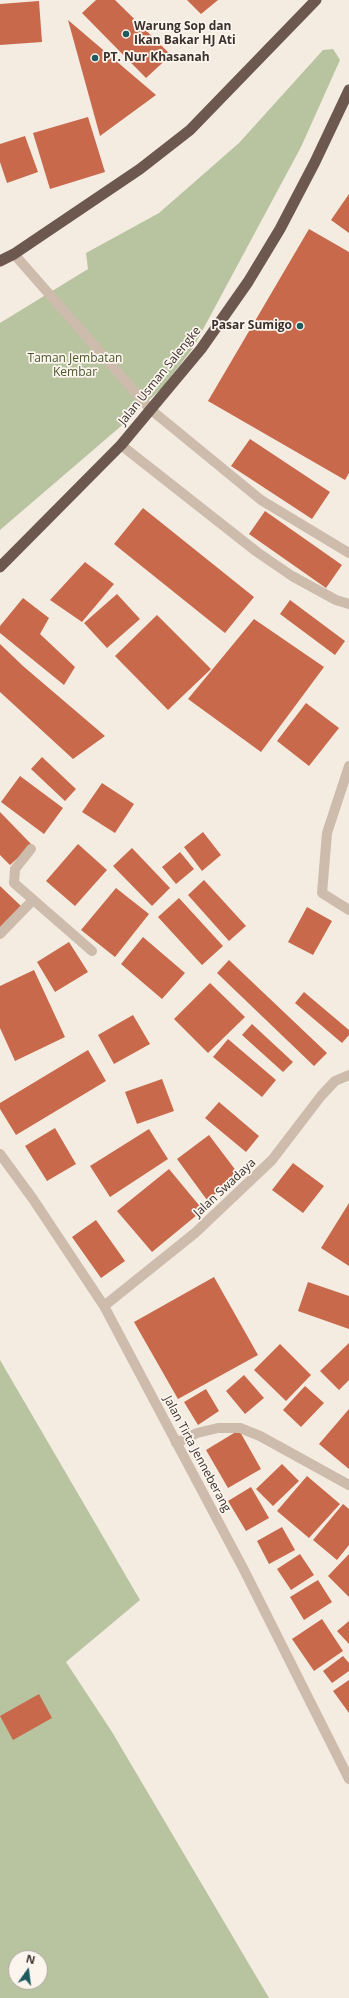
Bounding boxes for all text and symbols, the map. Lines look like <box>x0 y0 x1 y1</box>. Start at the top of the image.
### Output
place label: Warung Sop dan Ikan Bakar HJ Ati <box>134 20 236 48</box>
marker: Warung Sop dan Ikan Bakar HJ Ati <box>121 29 131 39</box>
place label: PT. Nur Khasanah <box>103 51 210 65</box>
marker: PT. Nur Khasanah <box>90 53 100 63</box>
place label: Pasar Sumigo <box>211 319 292 333</box>
marker: Pasar Sumigo <box>295 321 305 331</box>
street label: Jalan Usman Salengke <box>116 324 204 428</box>
park label: Taman Jembatan Kembar <box>28 352 122 380</box>
street label: Jalan Swadaya <box>191 1156 259 1220</box>
street label: Jalan Tirta Jenneberang <box>160 1393 234 1515</box>
north arrow <box>8 1950 48 1990</box>
text: N <box>25 1950 37 1967</box>

